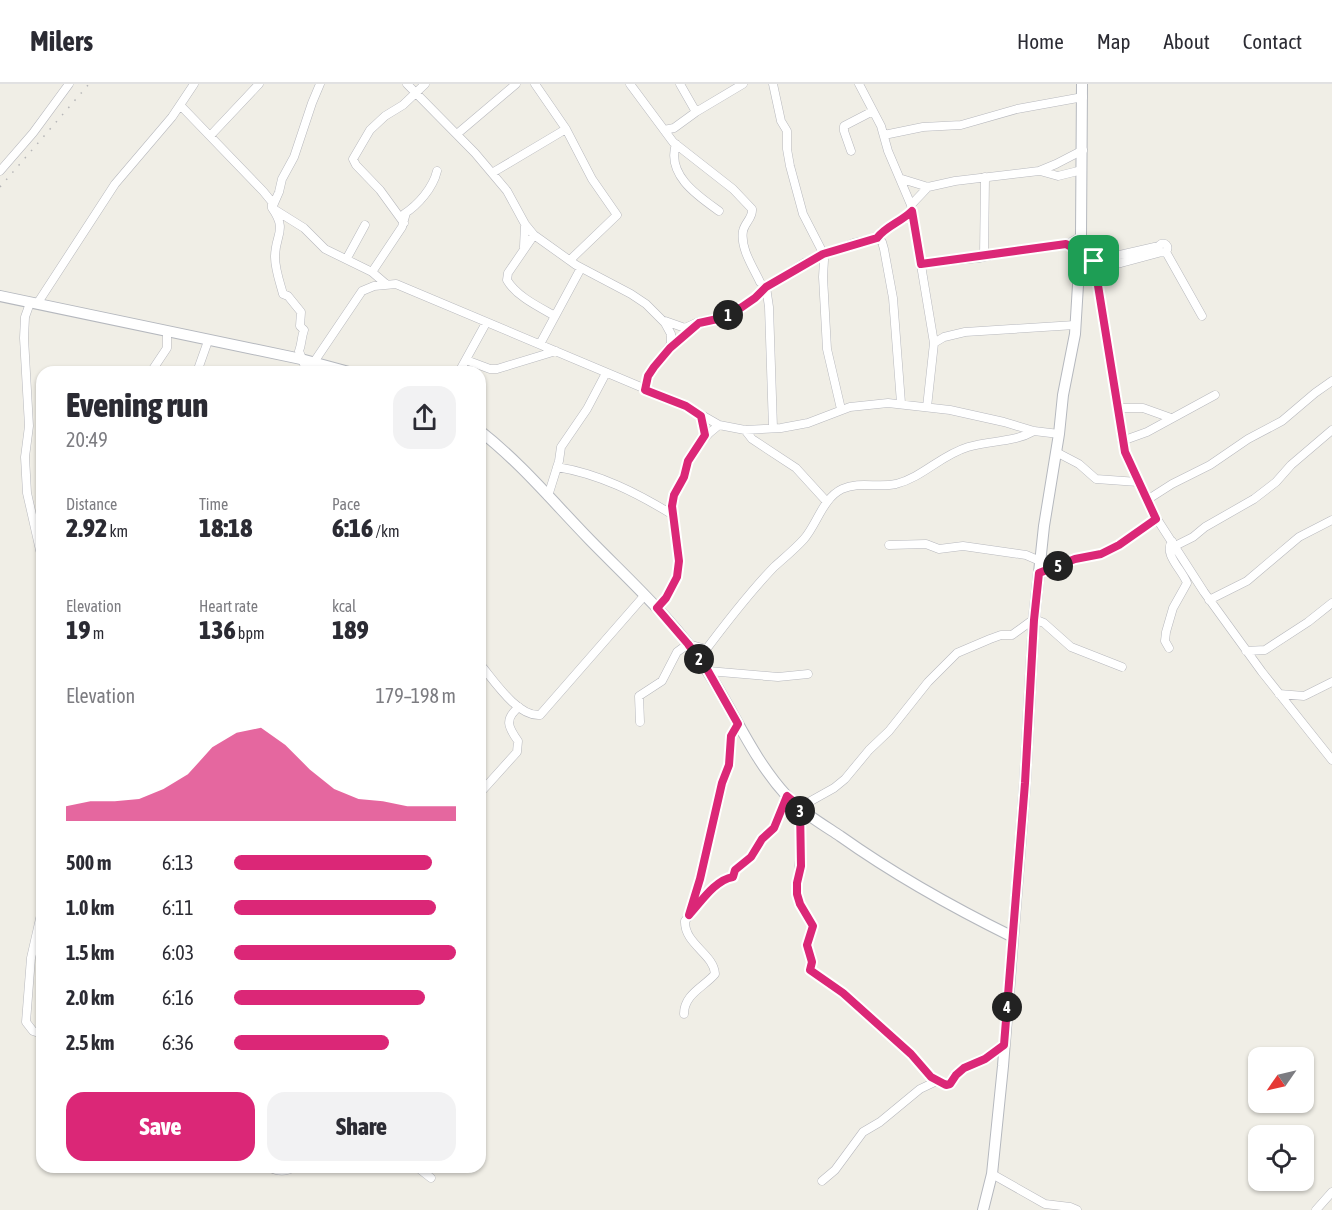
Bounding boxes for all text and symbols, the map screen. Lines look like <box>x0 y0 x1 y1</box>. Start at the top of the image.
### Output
text: Milers <box>30 25 93 57</box>
text: Home <box>1017 29 1064 53</box>
text: Map <box>1097 29 1131 53</box>
text: About <box>1164 29 1210 53</box>
text: Contact <box>1243 29 1302 53</box>
pin <box>1068 235 1119 286</box>
icon: arrive <box>1077 244 1110 277</box>
pin: 1 <box>713 300 743 330</box>
text: 1 <box>724 306 732 324</box>
text: Evening run <box>66 386 208 424</box>
button: share <box>393 386 456 449</box>
text: 20:49 <box>66 428 108 451</box>
text: Distance <box>66 495 117 513</box>
text: Time <box>199 495 228 513</box>
text: Pace <box>332 495 360 513</box>
text: 2.92 <box>66 513 107 543</box>
text: 18:18 <box>199 513 253 543</box>
text: 6:16 <box>332 513 373 543</box>
text: km <box>107 522 128 540</box>
text: /km <box>373 522 399 540</box>
pin: 5 <box>1043 551 1073 581</box>
text: 5 <box>1054 557 1062 575</box>
text: Elevation <box>66 597 121 615</box>
text: Heart rate <box>199 597 258 615</box>
text: kcal <box>332 597 356 615</box>
text: 19 <box>66 615 90 645</box>
text: 136 <box>199 615 236 645</box>
text: 189 <box>332 615 369 645</box>
text: m <box>90 624 104 642</box>
text: bpm <box>236 624 265 642</box>
pin: 2 <box>684 644 714 674</box>
text: 2 <box>695 650 703 668</box>
text: Elevation <box>66 684 135 707</box>
text: 179–198 m <box>375 684 456 707</box>
pin: 3 <box>785 796 815 826</box>
text: 3 <box>796 802 804 820</box>
text: 500 m <box>66 851 111 874</box>
text: 6:13 <box>162 851 194 874</box>
text: 1.0 km <box>66 896 114 919</box>
text: 6:11 <box>162 896 194 919</box>
text: 1.5 km <box>66 941 114 964</box>
text: 6:03 <box>162 941 194 964</box>
text: 2.0 km <box>66 986 114 1009</box>
text: 6:16 <box>162 986 194 1009</box>
pin: 4 <box>992 992 1022 1022</box>
text: 4 <box>1003 998 1011 1016</box>
text: 2.5 km <box>66 1031 114 1054</box>
text: 6:36 <box>162 1031 194 1054</box>
north arrow <box>1248 1047 1314 1113</box>
map controls <box>1248 1047 1314 1191</box>
button: Save <box>66 1092 255 1161</box>
button: Share <box>267 1092 456 1161</box>
button: locate <box>1248 1125 1314 1191</box>

